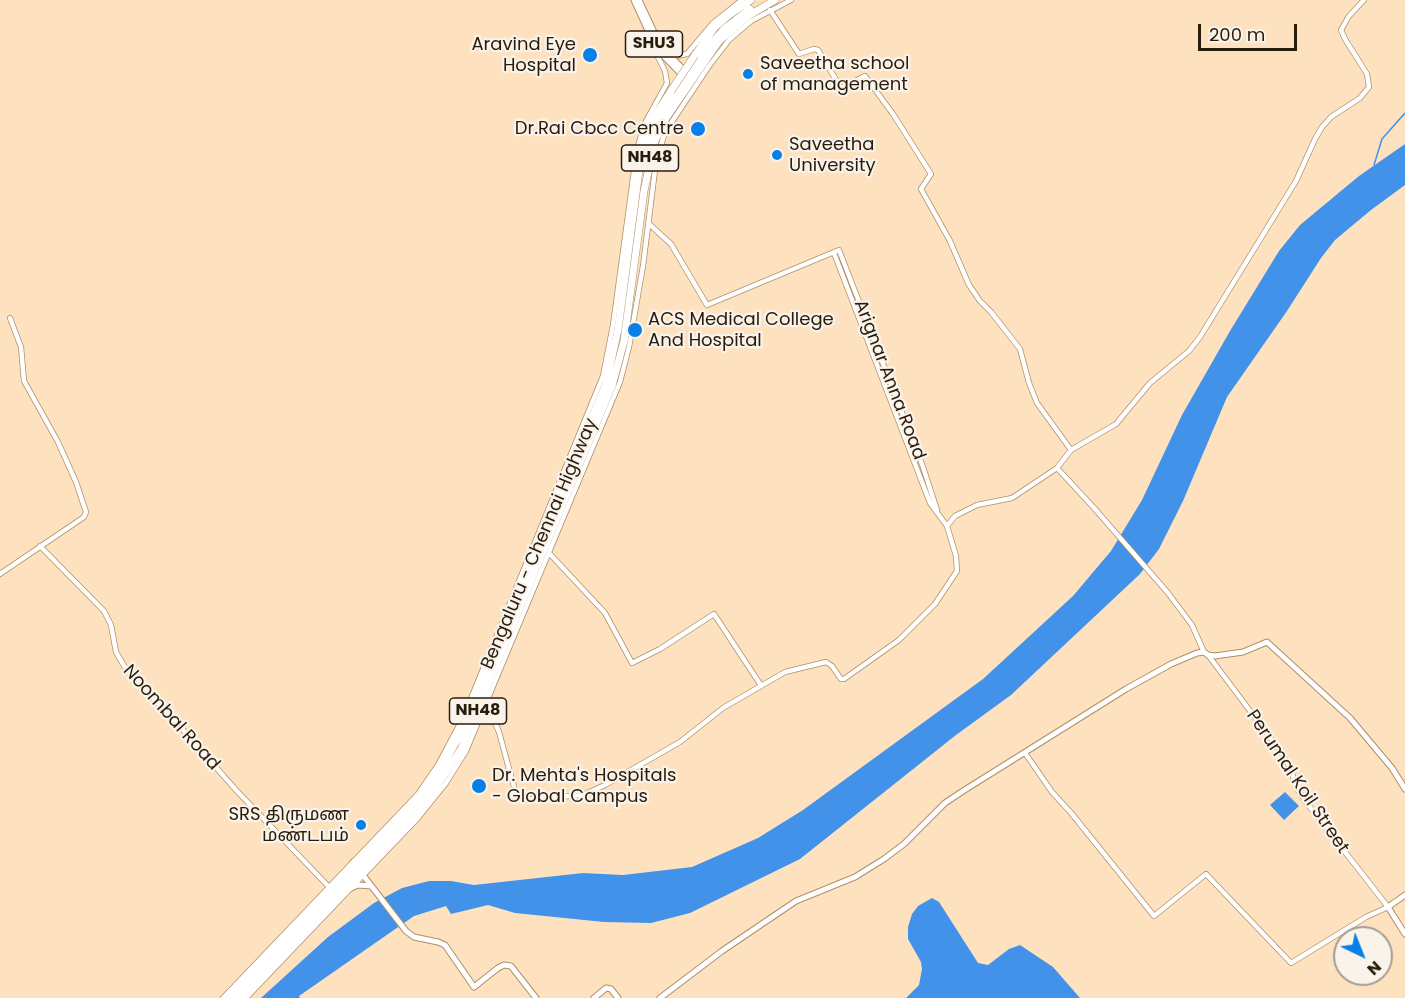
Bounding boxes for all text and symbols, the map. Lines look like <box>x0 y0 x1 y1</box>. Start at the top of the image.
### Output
scale bar <box>1201 12 1300 50</box>
text: 200 m <box>1209 22 1265 47</box>
road number: SHU3 <box>626 31 682 57</box>
place label: Aravind Eye Hospital <box>471 34 576 76</box>
marker: Aravind Eye Hospital <box>581 46 599 64</box>
place label: Saveetha school of management <box>760 53 910 96</box>
marker: Saveetha school of management <box>741 67 755 81</box>
place label: Dr.Rai Cbcc Centre <box>515 118 684 140</box>
marker: Dr.Rai Cbcc Centre <box>689 120 707 138</box>
place label: Saveetha University <box>789 134 876 176</box>
road number: NH48 <box>622 145 678 171</box>
marker: Saveetha University <box>770 148 784 162</box>
street label: Arignar Anna Road <box>849 297 929 463</box>
place label: ACS Medical College And Hospital <box>648 309 834 352</box>
marker: ACS Medical College And Hospital <box>626 321 644 339</box>
street label: Bengaluru - Chennai Highway <box>477 415 603 673</box>
street label: Noombal Road <box>118 661 224 775</box>
road number: NH48 <box>450 698 506 724</box>
street label: Perumal Koil Street <box>1241 706 1353 858</box>
place label: Dr. Mehta's Hospitals - Global Campus <box>492 765 676 808</box>
marker: Dr. Mehta's Hospitals - Global Campus <box>470 777 488 795</box>
place label: SRS திருமண மண்டபம் <box>229 804 349 846</box>
marker: SRS திருமண மண்டபம் <box>354 818 368 832</box>
north arrow <box>1333 926 1393 986</box>
text: N <box>1362 956 1387 981</box>

